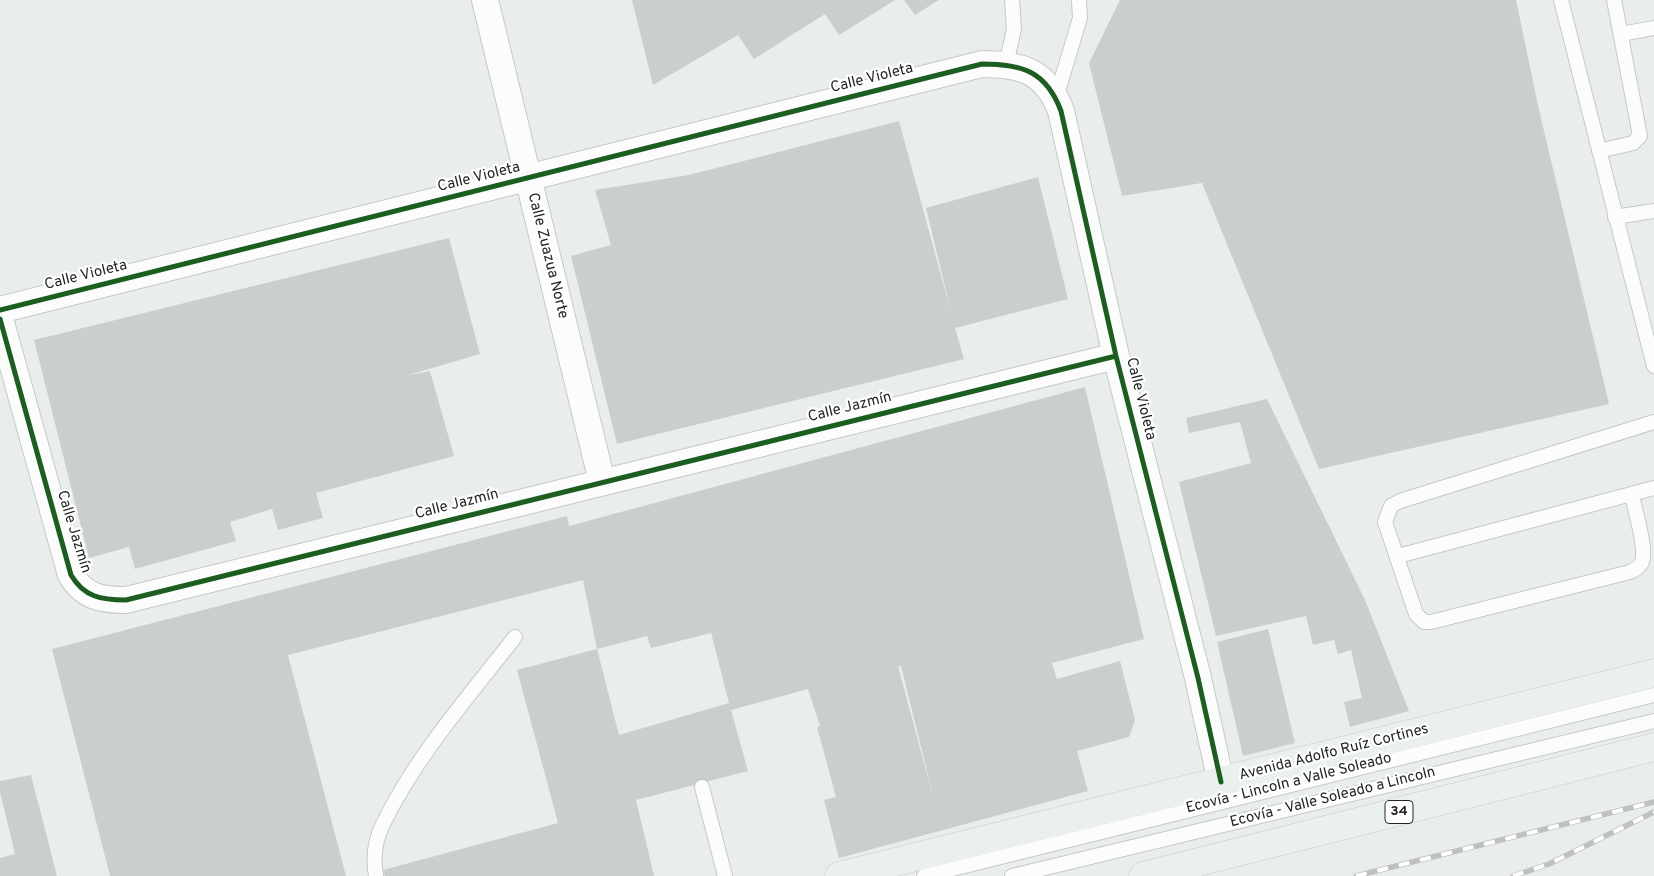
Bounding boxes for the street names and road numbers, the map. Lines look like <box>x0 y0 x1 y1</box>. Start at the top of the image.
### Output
street label: Calle Violeta <box>829 60 915 98</box>
street label: Calle Violeta <box>436 159 522 197</box>
street label: Calle Zuazua Norte <box>523 191 571 321</box>
street label: Calle Violeta <box>43 257 129 295</box>
street label: Calle Violeta <box>1121 356 1159 442</box>
street label: Calle Jazmín <box>806 389 894 427</box>
street label: Calle Jazmín <box>413 486 501 524</box>
street label: Calle Jazmín <box>52 488 94 576</box>
street label: Avenida Adolfo Ruíz Cortines <box>1237 721 1431 785</box>
street label: Ecovía - Lincoln a Valle Soleado <box>1184 750 1394 818</box>
street label: Ecovía - Valle Soleado a Lincoln <box>1228 764 1438 832</box>
road number: 34 <box>1385 800 1413 824</box>

